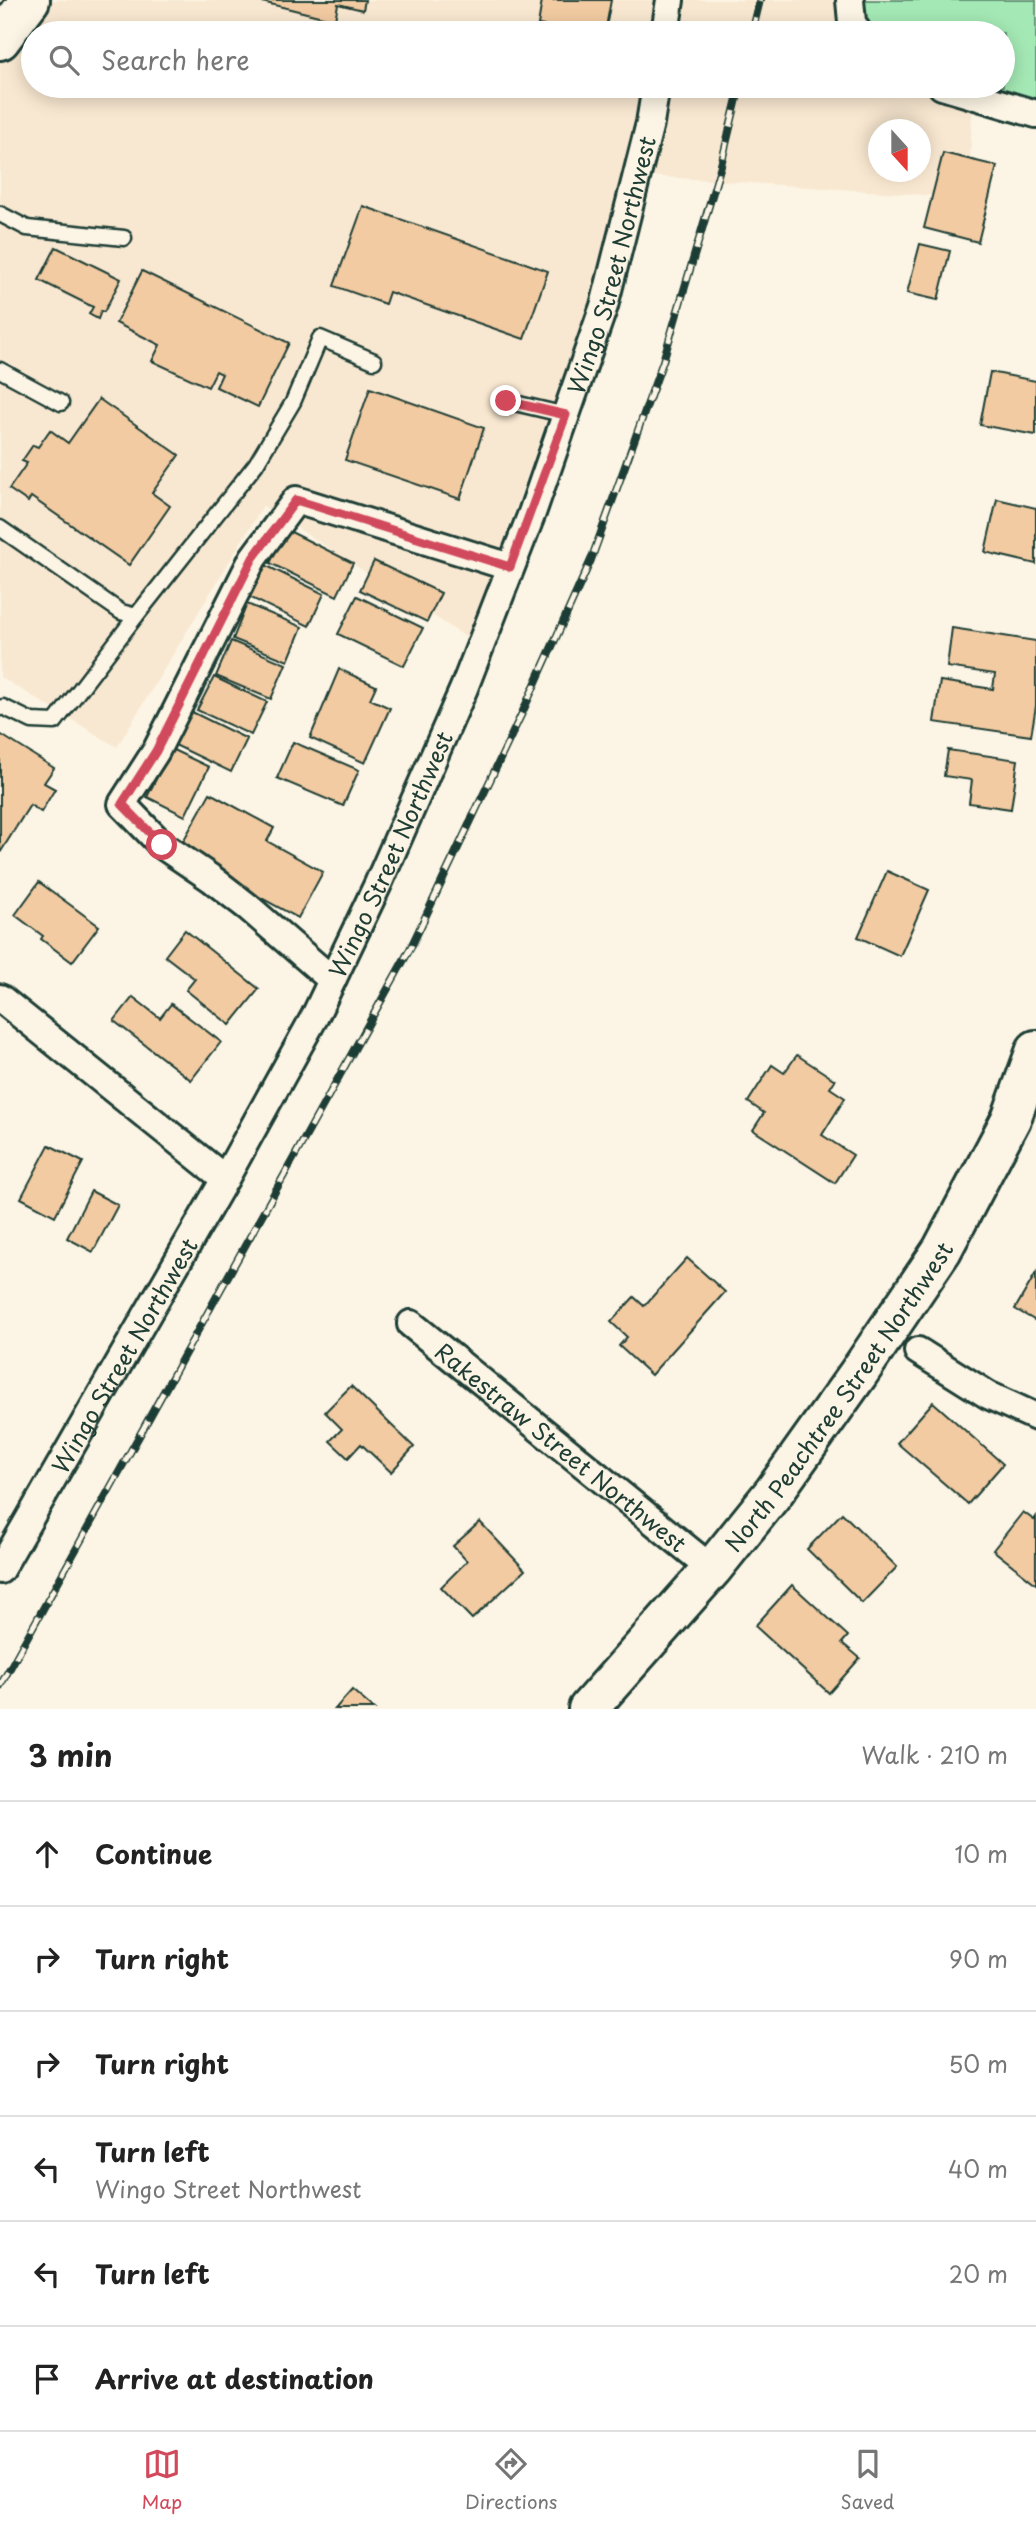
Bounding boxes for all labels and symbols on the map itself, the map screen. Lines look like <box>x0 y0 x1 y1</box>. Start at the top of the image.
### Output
north arrow <box>868 119 931 182</box>
street label: Wingo Street Northwest <box>557 132 664 399</box>
route end <box>490 385 521 416</box>
street label: Wingo Street Northwest <box>319 725 461 983</box>
route start <box>146 829 177 860</box>
street label: Wingo Street Northwest <box>42 1231 205 1479</box>
street label: North Peachtree Street Northwest <box>715 1235 961 1559</box>
street label: Rakestraw Street Northwest <box>428 1333 695 1560</box>

